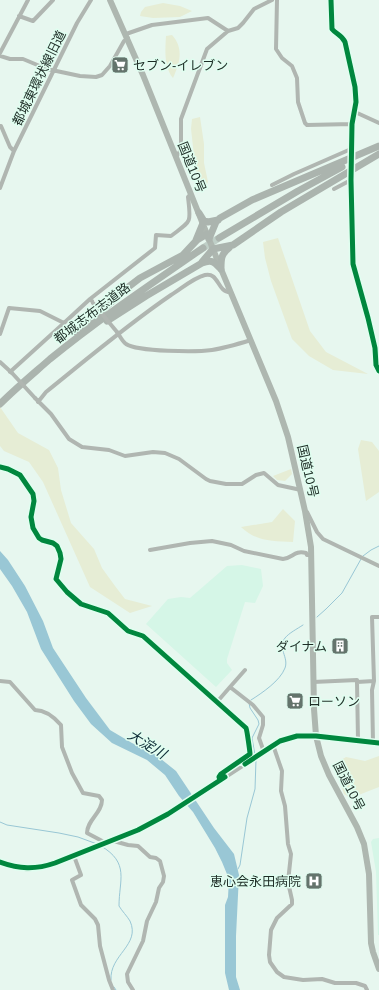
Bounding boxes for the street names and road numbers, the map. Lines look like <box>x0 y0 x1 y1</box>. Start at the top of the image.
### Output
street label: 都城東環状線旧道 <box>9 28 69 128</box>
street label: 国道10号 <box>175 139 209 195</box>
street label: 都城志布志道路 <box>51 280 133 346</box>
street label: 国道10号 <box>295 443 321 499</box>
street label: 国道10号 <box>330 759 368 813</box>

